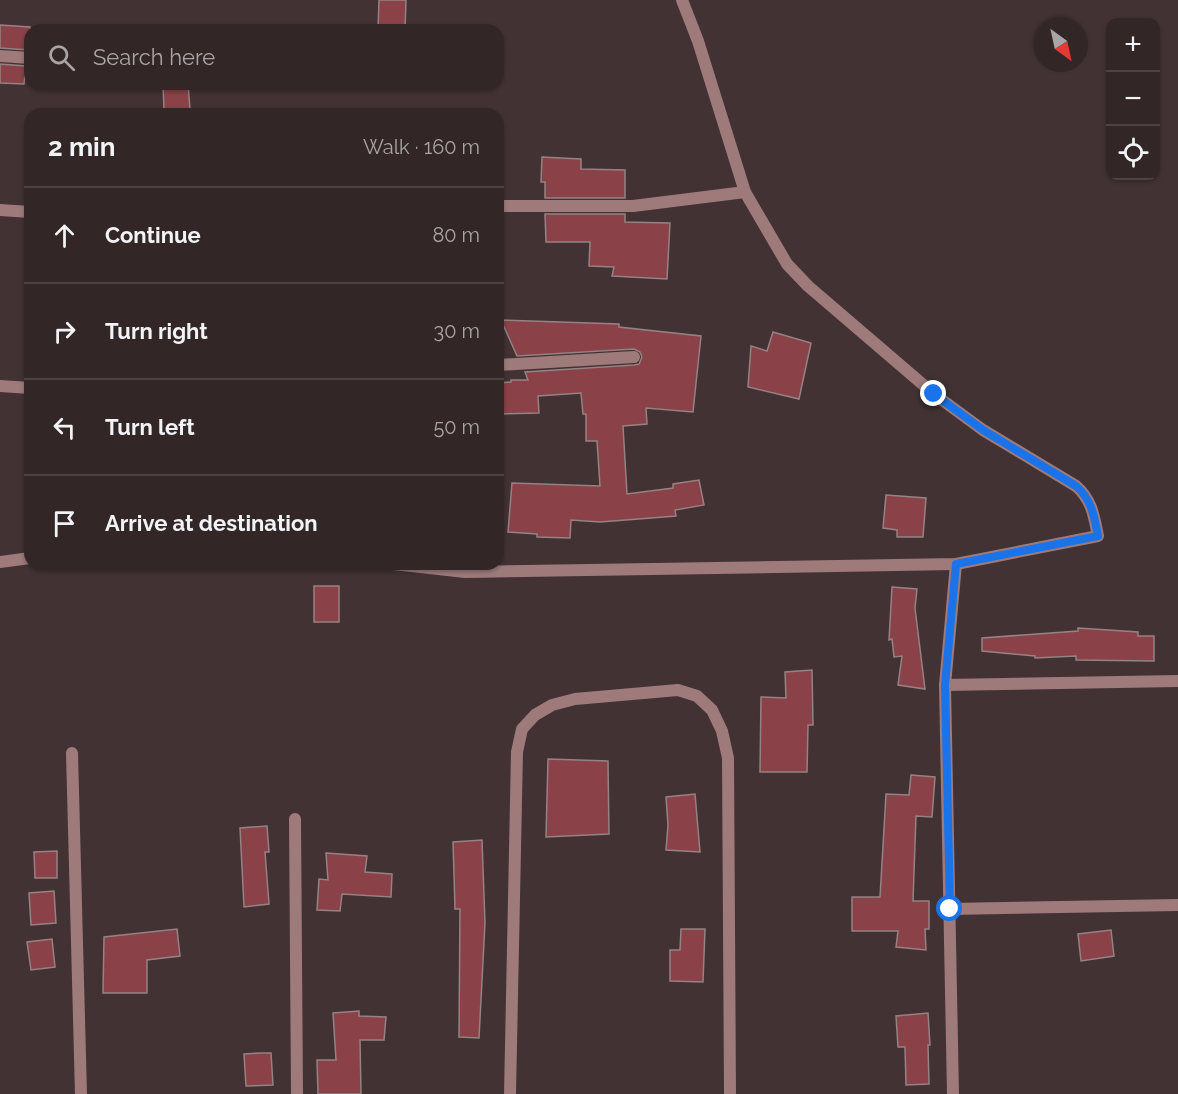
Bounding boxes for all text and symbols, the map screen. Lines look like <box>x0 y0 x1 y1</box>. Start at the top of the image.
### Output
north arrow <box>1034 18 1088 72</box>
map controls <box>1106 18 1160 180</box>
button: + <box>1106 18 1160 72</box>
search box <box>24 24 504 90</box>
icon: search <box>45 41 78 74</box>
text: Search here <box>93 44 215 70</box>
button: − <box>1106 72 1160 126</box>
button: locate <box>1106 126 1160 180</box>
text: 2 min <box>48 132 115 162</box>
text: Walk · 160 m <box>363 135 480 159</box>
icon: ahead <box>48 219 81 252</box>
text: Continue <box>105 222 201 248</box>
text: 80 m <box>432 223 480 247</box>
icon: right <box>48 315 81 348</box>
text: Turn right <box>105 318 208 344</box>
text: 30 m <box>434 319 480 343</box>
route end <box>920 380 946 406</box>
icon: left <box>48 411 81 444</box>
text: Turn left <box>105 414 195 440</box>
text: 50 m <box>433 415 480 439</box>
icon: arrive <box>48 507 81 540</box>
text: Arrive at destination <box>105 510 318 536</box>
route start <box>936 895 962 921</box>

